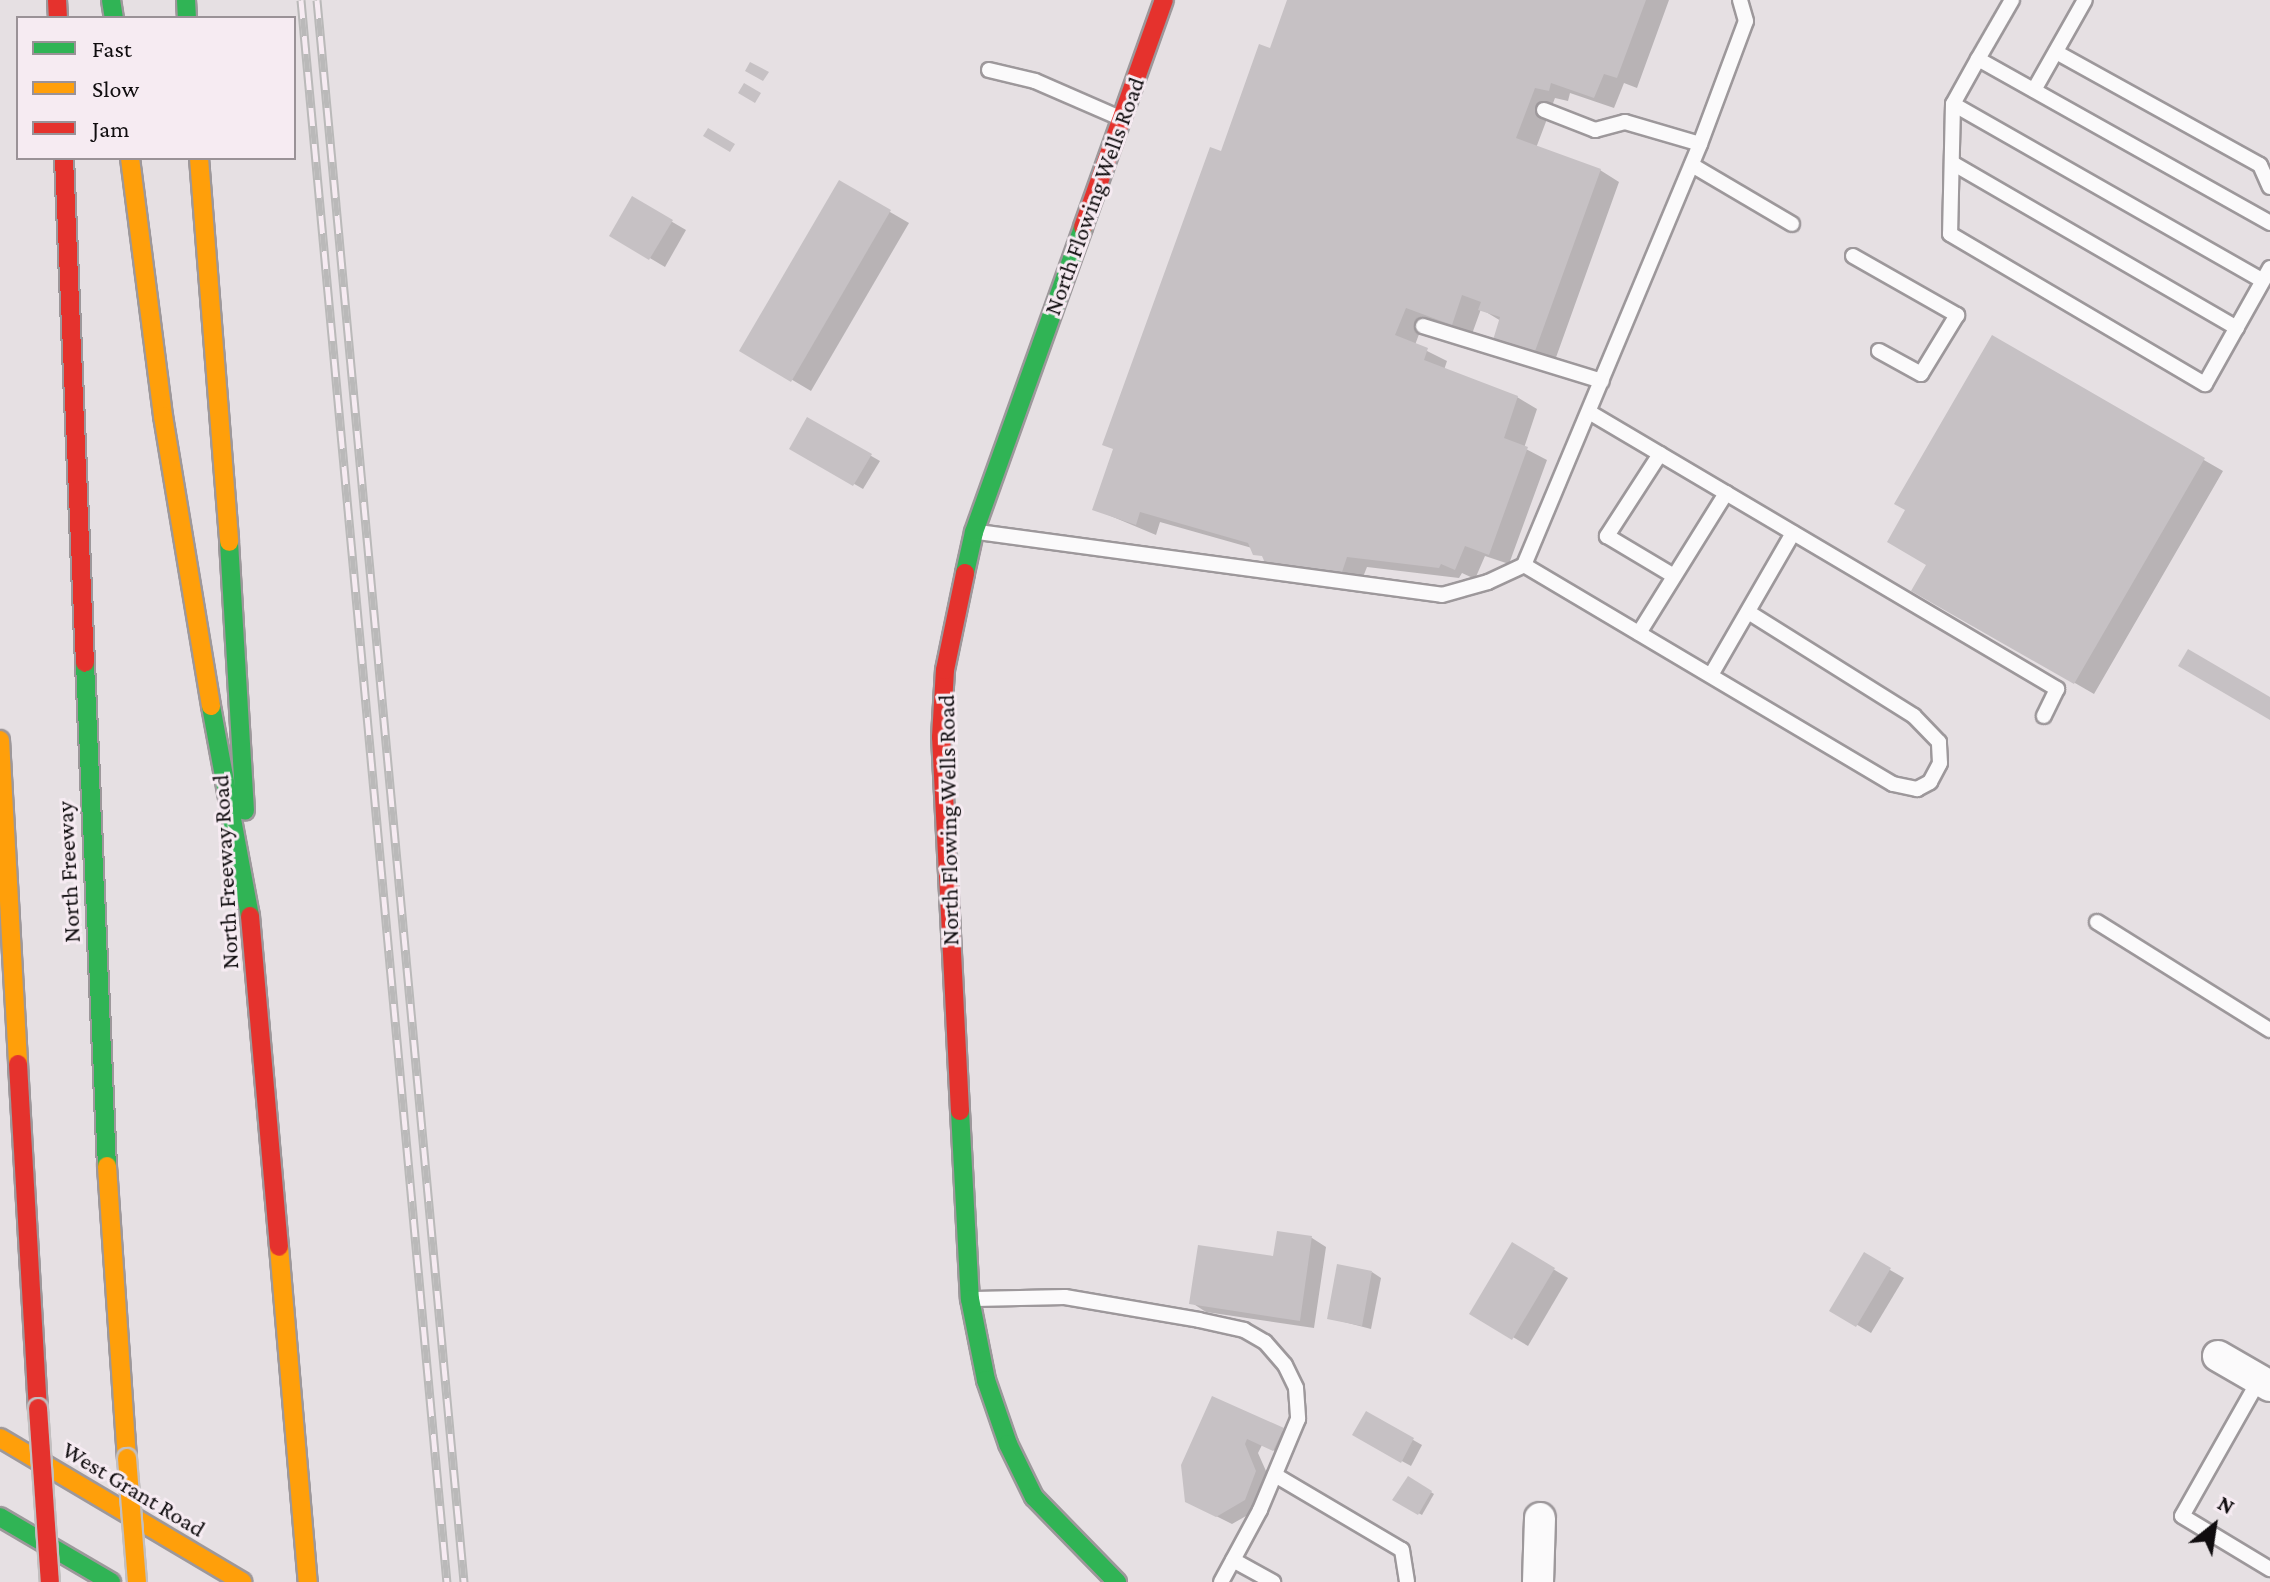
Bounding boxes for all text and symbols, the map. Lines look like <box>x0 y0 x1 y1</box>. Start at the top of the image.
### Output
legend <box>16 16 296 160</box>
text: Fast <box>92 35 132 62</box>
street label: North Flowing Wells Road <box>1038 73 1150 319</box>
text: Slow <box>92 75 139 102</box>
text: Jam <box>92 115 130 142</box>
street label: North Flowing Wells Road <box>931 694 965 946</box>
street label: North Freeway Road <box>206 774 244 970</box>
street label: North Freeway <box>50 800 86 944</box>
street label: West Grant Road <box>57 1435 211 1543</box>
north arrow <box>2174 1486 2254 1566</box>
text: N <box>2214 1490 2239 1519</box>

